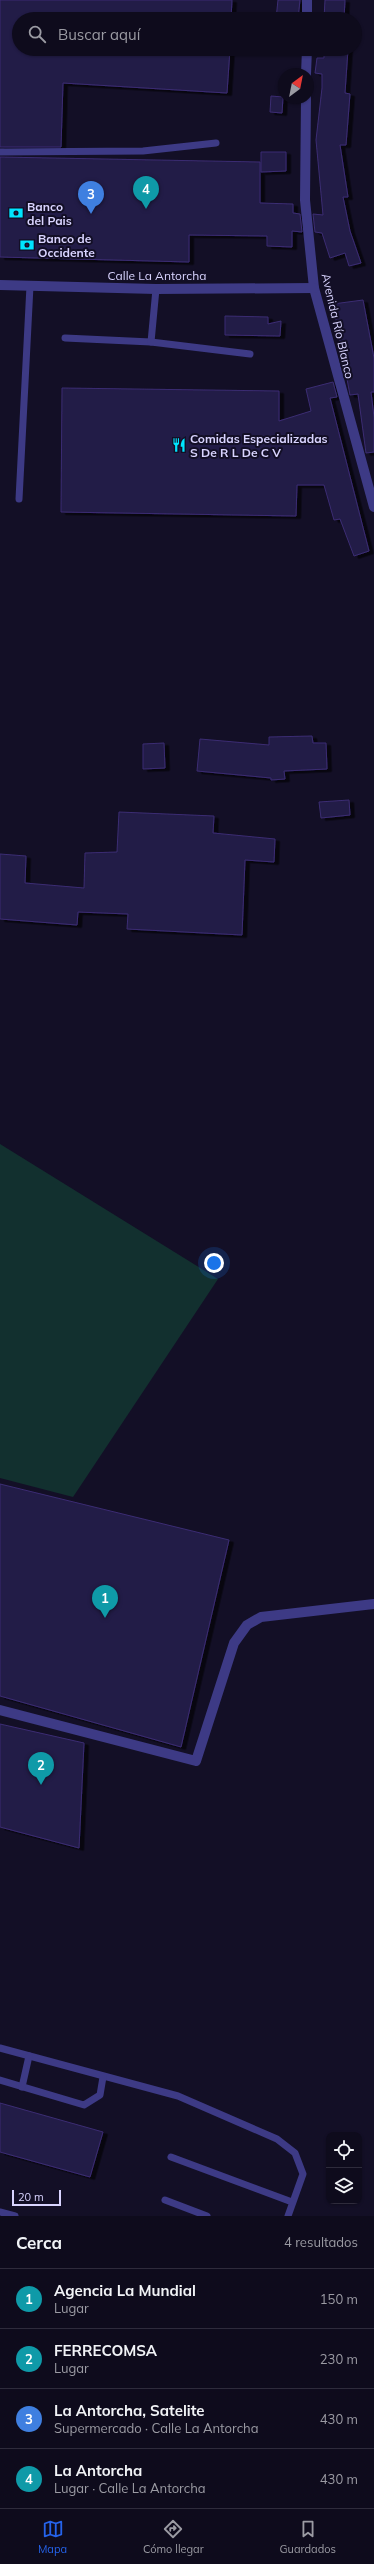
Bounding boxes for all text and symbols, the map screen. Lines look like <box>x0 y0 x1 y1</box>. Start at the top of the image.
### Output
search box <box>12 12 362 56</box>
icon: search <box>26 23 48 45</box>
text: Buscar aquí <box>58 25 140 44</box>
north arrow <box>278 68 314 104</box>
pin: 4 <box>133 176 159 209</box>
pin: 3 <box>78 181 104 214</box>
place label: Banco del Pais <box>27 199 72 228</box>
bank icon: Banco del Pais <box>8 205 24 221</box>
place label: Banco de Occidente <box>38 231 95 260</box>
bank icon: Banco de Occidente <box>19 237 35 253</box>
street label: Calle La Antorcha <box>108 268 206 283</box>
street label: Avenida Río Blanco <box>319 272 357 380</box>
place label: Comidas Especializadas S De R L De C V <box>190 431 328 460</box>
restaurant icon: Comidas Especializadas S De R L De C V <box>171 437 187 453</box>
your location <box>204 1253 224 1273</box>
pin: 1 <box>92 1585 118 1618</box>
pin: 2 <box>28 1752 54 1785</box>
map controls <box>326 2132 362 2204</box>
button: locate <box>326 2132 362 2168</box>
button: layers <box>326 2168 362 2204</box>
scale bar <box>12 2188 61 2207</box>
text: 20 m <box>18 2190 44 2204</box>
text: Cerca <box>16 2232 62 2253</box>
text: 4 resultados <box>284 2234 358 2250</box>
text: Agencia La Mundial <box>54 2281 196 2300</box>
text: 1 <box>25 2291 33 2307</box>
text: 150 m <box>320 2291 358 2307</box>
text: Lugar <box>54 2300 89 2316</box>
text: FERRECOMSA <box>54 2341 157 2360</box>
text: 2 <box>25 2351 33 2367</box>
text: 230 m <box>320 2351 358 2367</box>
text: Lugar <box>54 2360 89 2376</box>
text: La Antorcha, Satelite <box>54 2401 205 2420</box>
text: 3 <box>25 2411 33 2427</box>
text: 430 m <box>320 2411 358 2427</box>
text: Supermercado · Calle La Antorcha <box>54 2420 259 2436</box>
text: La Antorcha <box>54 2461 142 2480</box>
text: 4 <box>25 2471 33 2487</box>
text: 430 m <box>320 2471 358 2487</box>
text: Lugar · Calle La Antorcha <box>54 2480 206 2496</box>
tab: Mapa <box>38 2518 67 2556</box>
tab: Cómo llegar <box>143 2518 204 2556</box>
tab: Guardados <box>280 2518 336 2556</box>

